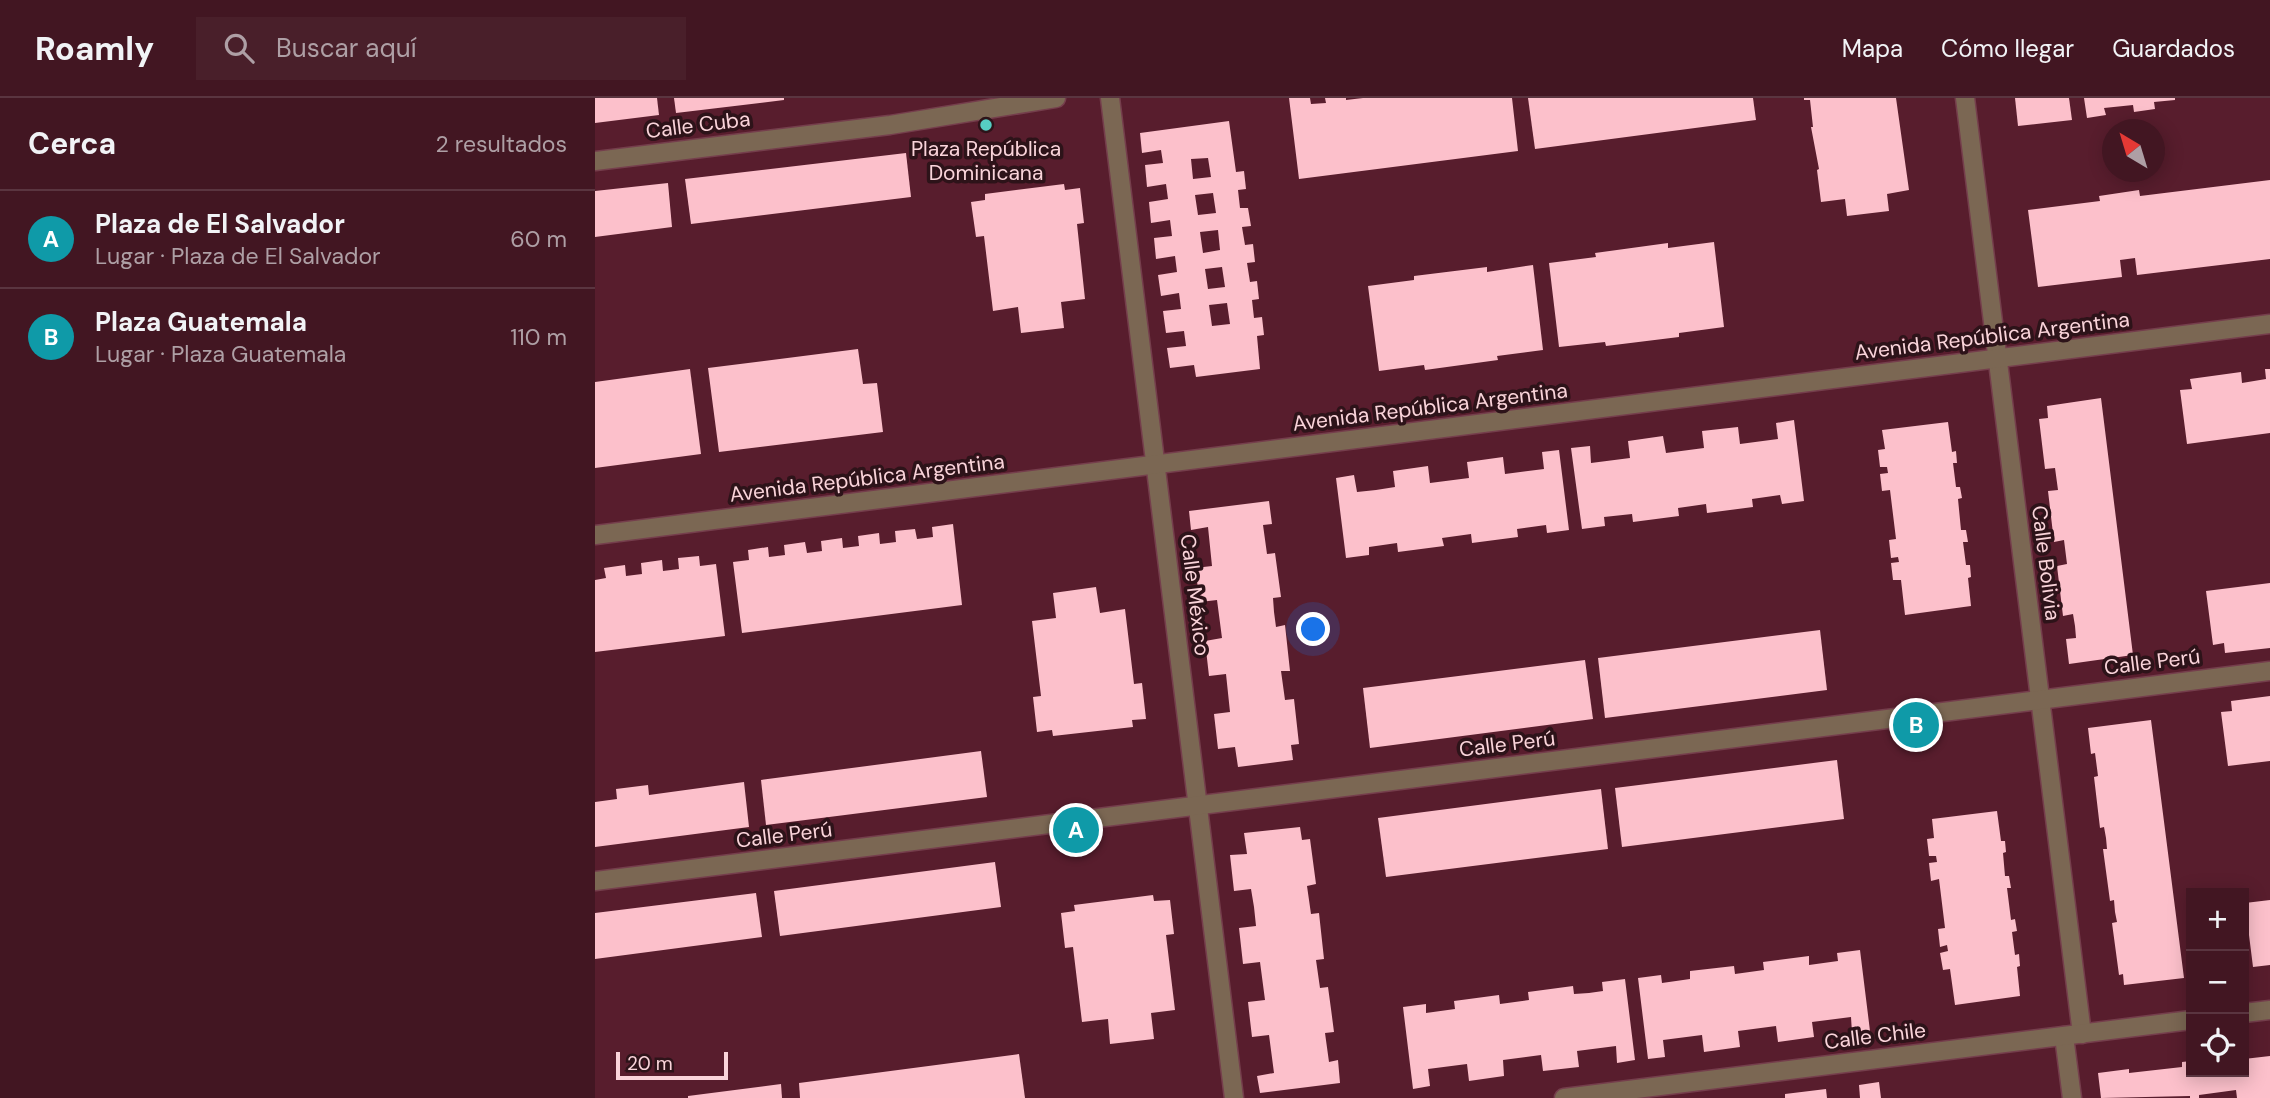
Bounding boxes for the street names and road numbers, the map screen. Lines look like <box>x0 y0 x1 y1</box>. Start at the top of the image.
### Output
street label: Calle Cuba <box>644 105 752 145</box>
street label: Avenida República Argentina <box>1853 305 2131 367</box>
street label: Avenida República Argentina <box>1291 376 1569 438</box>
street label: Avenida República Argentina <box>728 447 1006 509</box>
street label: Calle Bolivia <box>2025 504 2067 622</box>
street label: Calle México <box>1174 533 1216 657</box>
street label: Calle Perú <box>2102 642 2202 682</box>
street label: Calle Perú <box>1457 724 1557 764</box>
street label: Calle Perú <box>734 815 834 855</box>
street label: Calle Chile <box>1823 1016 1927 1056</box>

